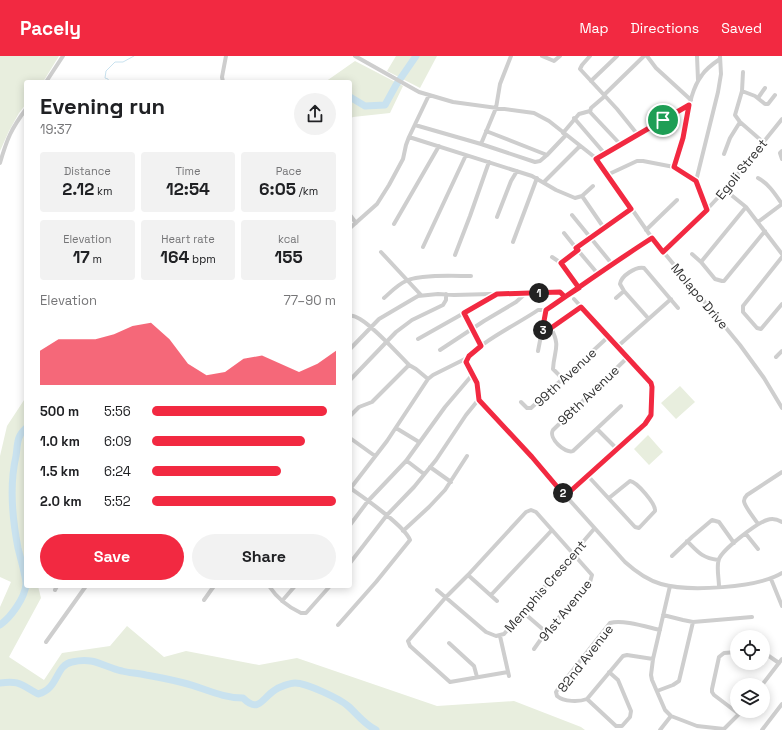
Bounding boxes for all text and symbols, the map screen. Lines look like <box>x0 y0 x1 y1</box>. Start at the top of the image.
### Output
text: Pacely <box>20 16 81 41</box>
text: Map <box>579 19 609 37</box>
text: Directions <box>631 19 699 37</box>
text: Saved <box>721 19 762 37</box>
text: Evening run <box>40 92 165 120</box>
button: share <box>294 93 336 135</box>
pin <box>646 103 680 137</box>
icon: arrive <box>652 109 674 131</box>
text: 19:37 <box>40 121 72 138</box>
street label: Egoli Street <box>712 136 771 203</box>
text: Distance <box>64 164 111 178</box>
text: Time <box>175 164 201 178</box>
text: Pace <box>276 164 302 178</box>
text: 2.12 <box>62 178 94 200</box>
text: 12:54 <box>166 178 210 200</box>
text: 6:05 <box>259 178 296 200</box>
text: km <box>94 184 112 198</box>
text: /km <box>296 184 318 198</box>
text: Elevation <box>63 232 111 246</box>
text: Heart rate <box>161 232 215 246</box>
text: kcal <box>278 232 299 246</box>
text: 17 <box>73 246 90 268</box>
text: 164 <box>160 246 189 268</box>
text: 155 <box>275 246 303 268</box>
text: m <box>90 252 102 266</box>
text: bpm <box>189 252 216 266</box>
street label: Molapo Drive <box>667 260 732 333</box>
pin: 1 <box>529 283 549 303</box>
text: 1 <box>537 286 541 300</box>
text: Elevation <box>40 292 97 309</box>
text: 77–90 m <box>283 292 336 309</box>
pin: 3 <box>533 320 553 340</box>
text: 3 <box>540 323 546 337</box>
street label: 99th Avenue <box>531 344 600 411</box>
street label: 98th Avenue <box>554 362 623 429</box>
text: 500 m <box>40 403 79 420</box>
text: 5:56 <box>104 403 131 420</box>
text: 1.0 km <box>40 433 80 450</box>
text: 6:09 <box>104 433 132 450</box>
text: 1.5 km <box>40 463 79 480</box>
text: 6:24 <box>104 463 131 480</box>
pin: 2 <box>553 483 573 503</box>
text: 2 <box>560 486 566 500</box>
text: 2.0 km <box>40 493 82 510</box>
text: 5:52 <box>104 493 131 510</box>
button: Save <box>40 534 184 580</box>
button: Share <box>192 534 336 580</box>
street label: Memphis Crescent <box>501 537 590 636</box>
street label: 91st Avenue <box>535 576 596 645</box>
street label: 82nd Avenue <box>554 621 617 696</box>
map controls <box>730 630 770 718</box>
button: locate <box>730 630 770 670</box>
button: layers <box>730 678 770 718</box>

